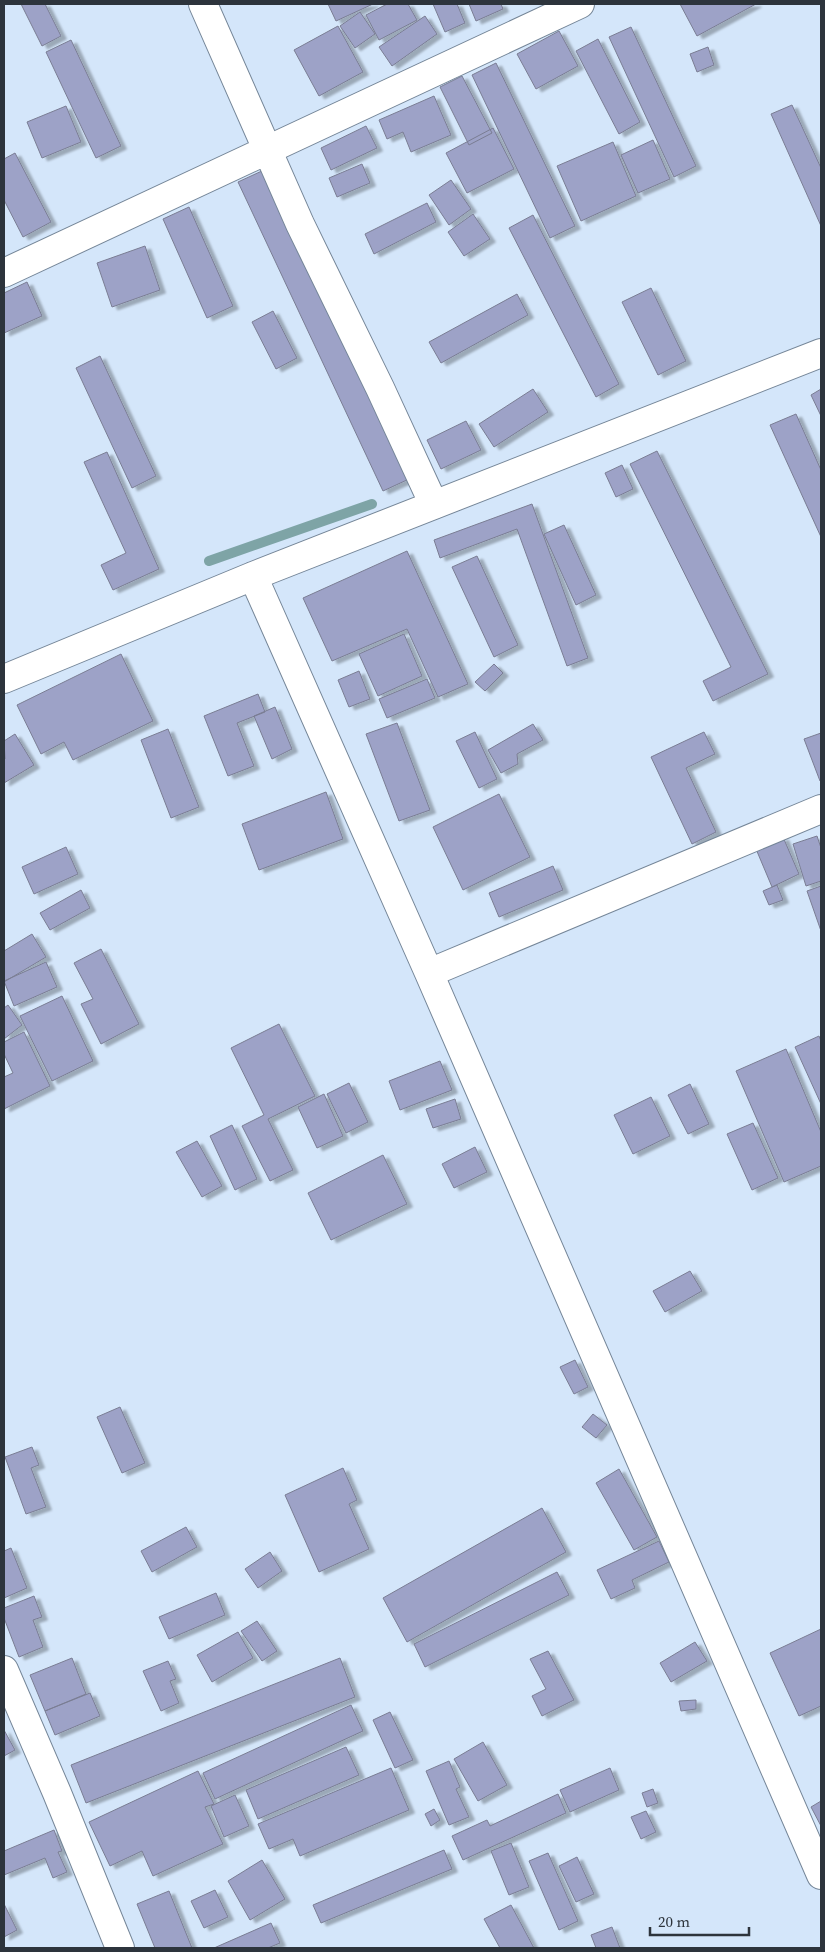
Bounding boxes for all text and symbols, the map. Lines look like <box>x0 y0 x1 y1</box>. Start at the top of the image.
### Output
scale bar <box>650 1904 749 1936</box>
text: 20 m <box>658 1911 690 1932</box>

